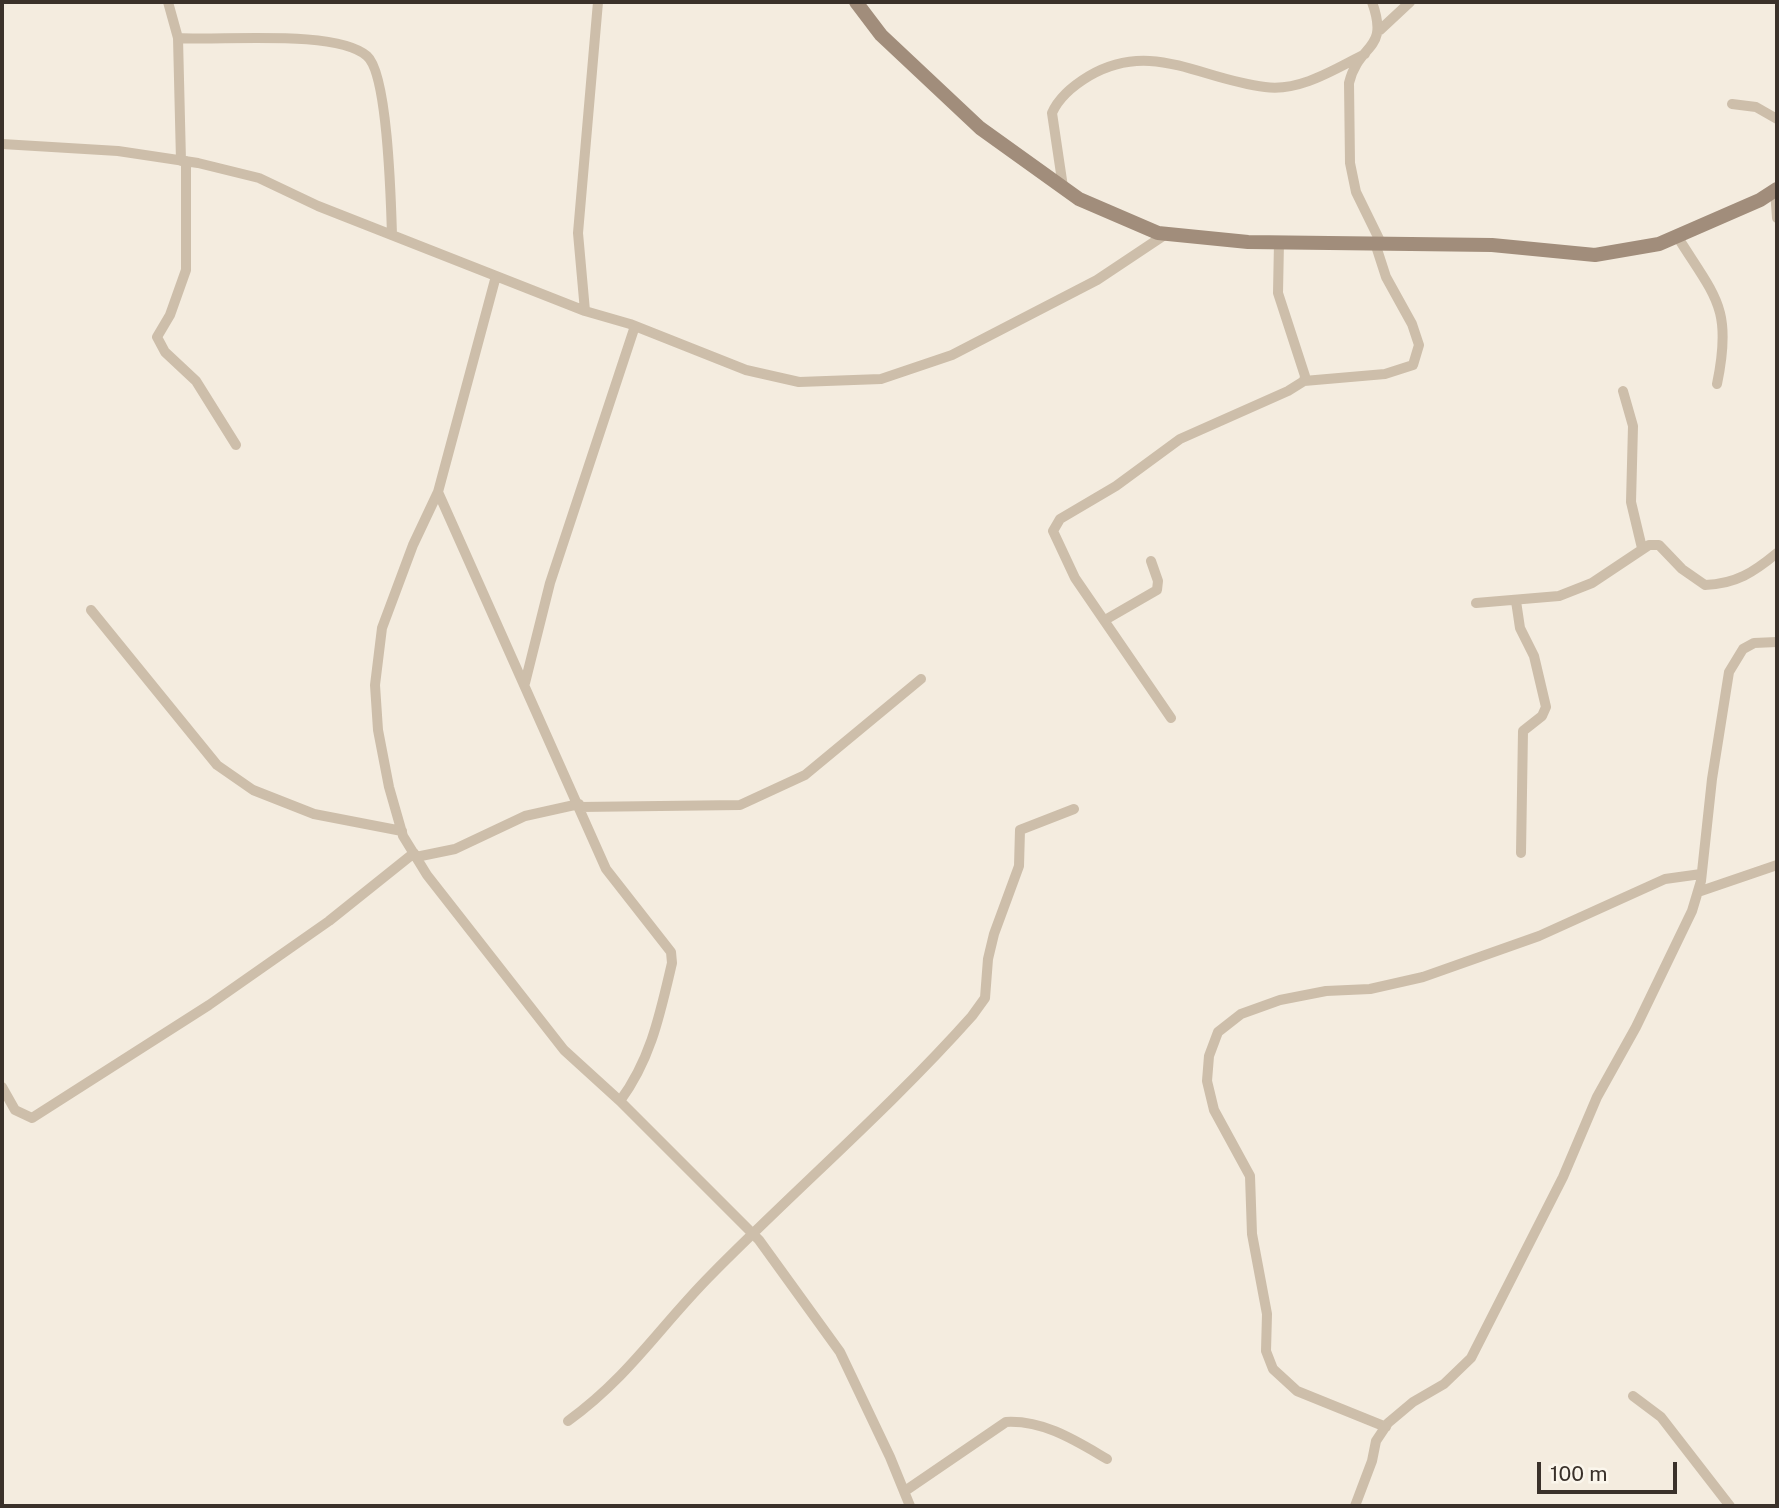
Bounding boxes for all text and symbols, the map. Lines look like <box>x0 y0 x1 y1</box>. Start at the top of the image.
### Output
scale bar <box>1541 1448 1681 1492</box>
text: 100 m <box>1550 1461 1607 1486</box>

